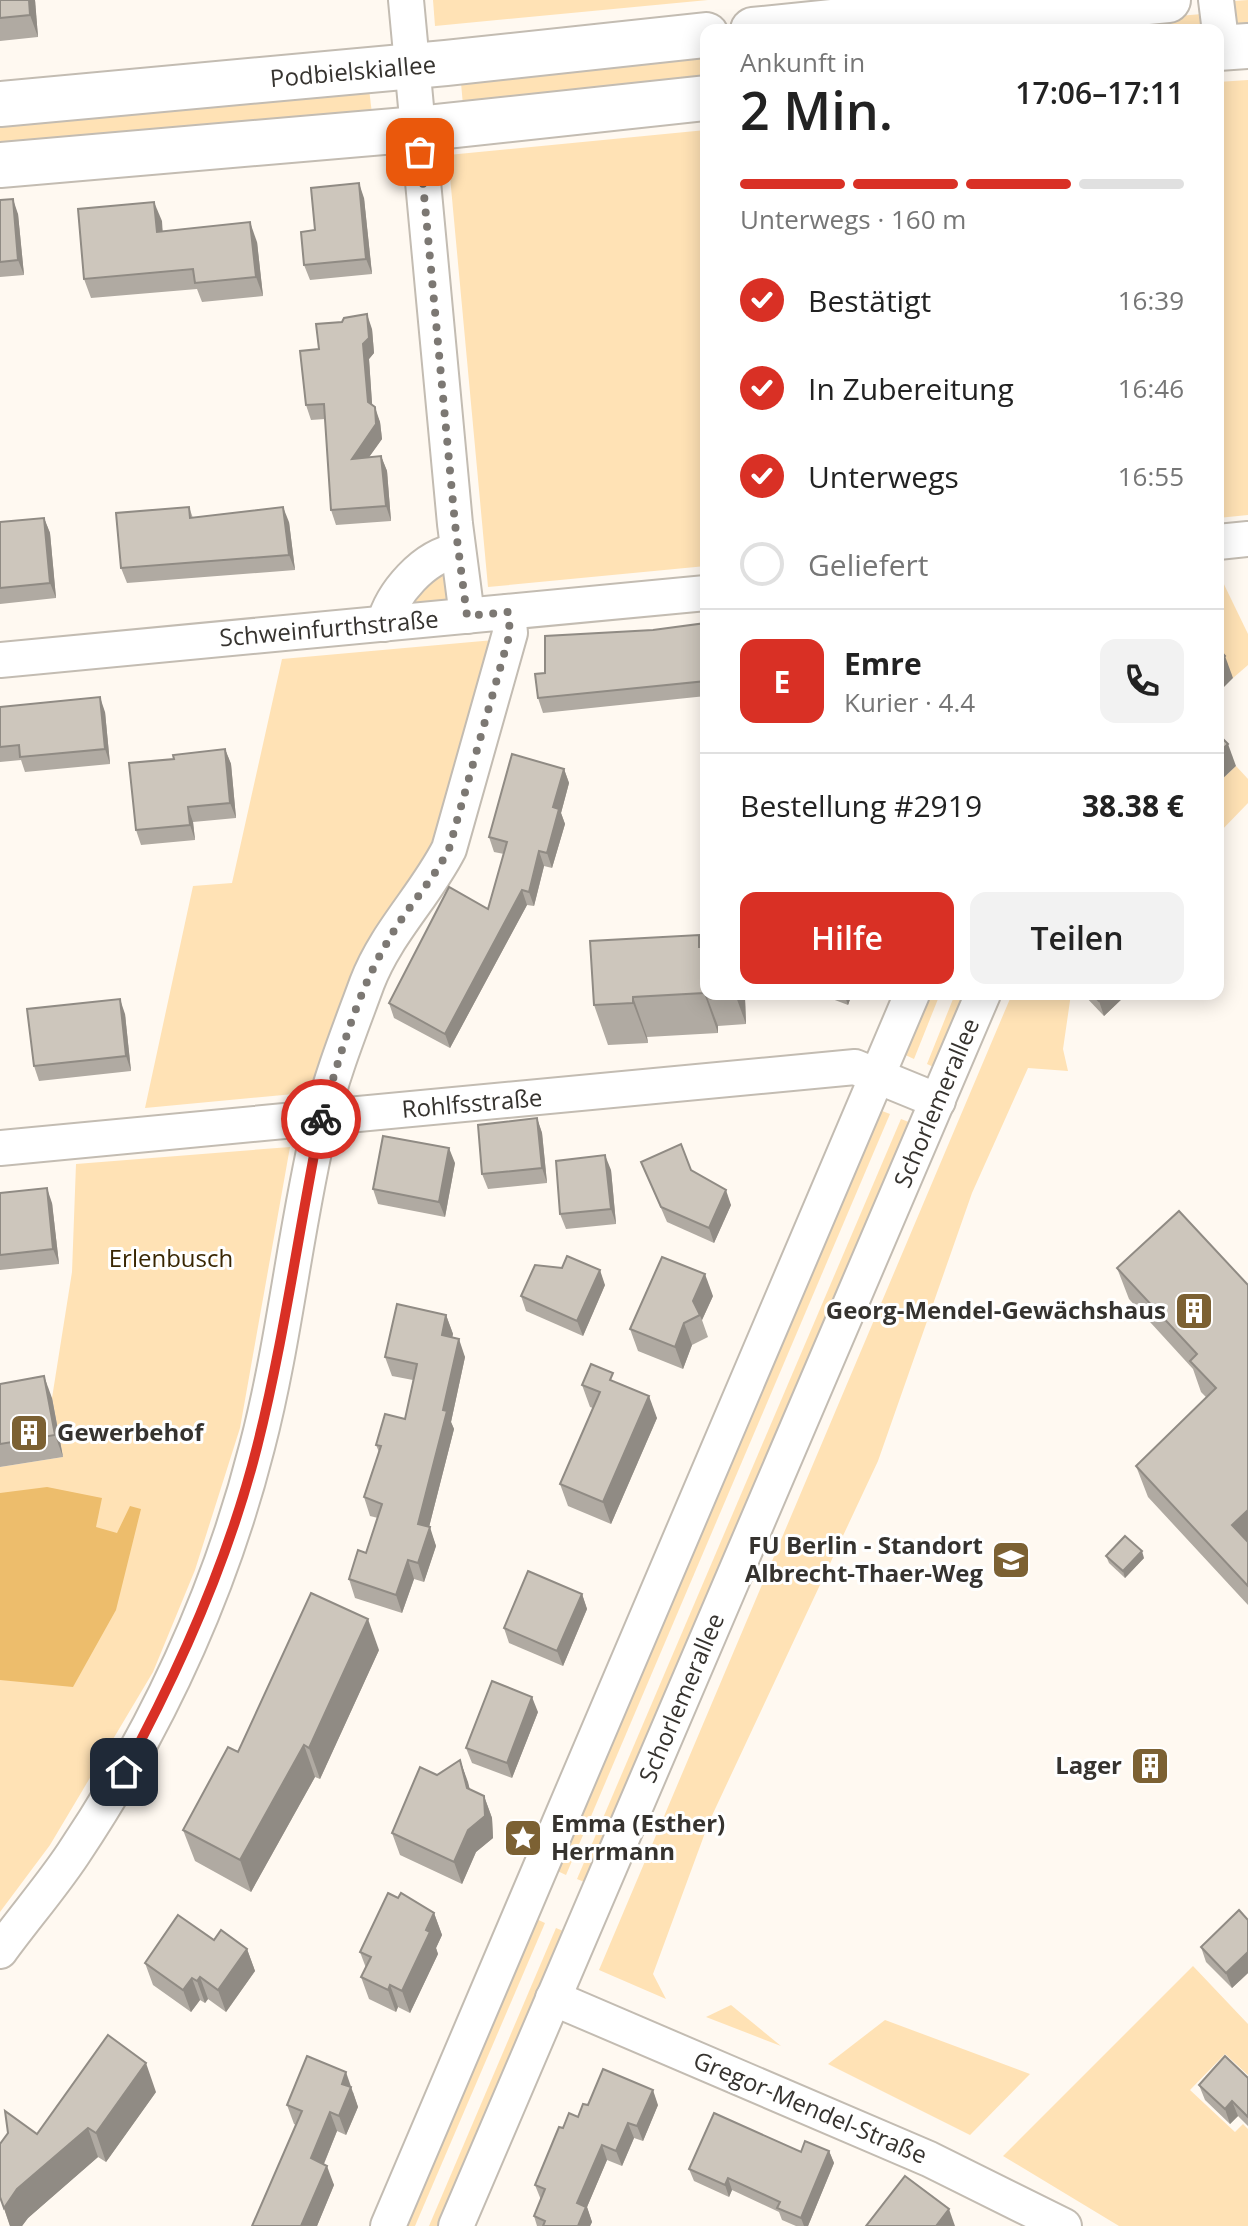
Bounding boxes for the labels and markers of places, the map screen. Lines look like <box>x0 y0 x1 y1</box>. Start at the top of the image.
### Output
pin <box>386 118 454 186</box>
building icon: Georg-Mendel-Gewächshaus <box>1173 1290 1215 1332</box>
place label: Georg-Mendel-Gewächshaus <box>826 1293 1166 1326</box>
building icon: Gewerbehof <box>8 1412 50 1454</box>
place label: Gewerbehof <box>57 1415 205 1448</box>
place label: FU Berlin - Standort Albrecht-Thaer-Weg <box>745 1528 983 1589</box>
school or university icon: FU Berlin - Standort Albrecht-Thaer-Weg <box>990 1539 1032 1581</box>
pin <box>90 1738 158 1806</box>
building icon: Lager <box>1129 1745 1171 1787</box>
place label: Lager <box>1055 1748 1122 1781</box>
place label: Emma (Esther) Herrmann <box>551 1806 725 1867</box>
place icon: Emma (Esther) Herrmann <box>502 1817 544 1859</box>

